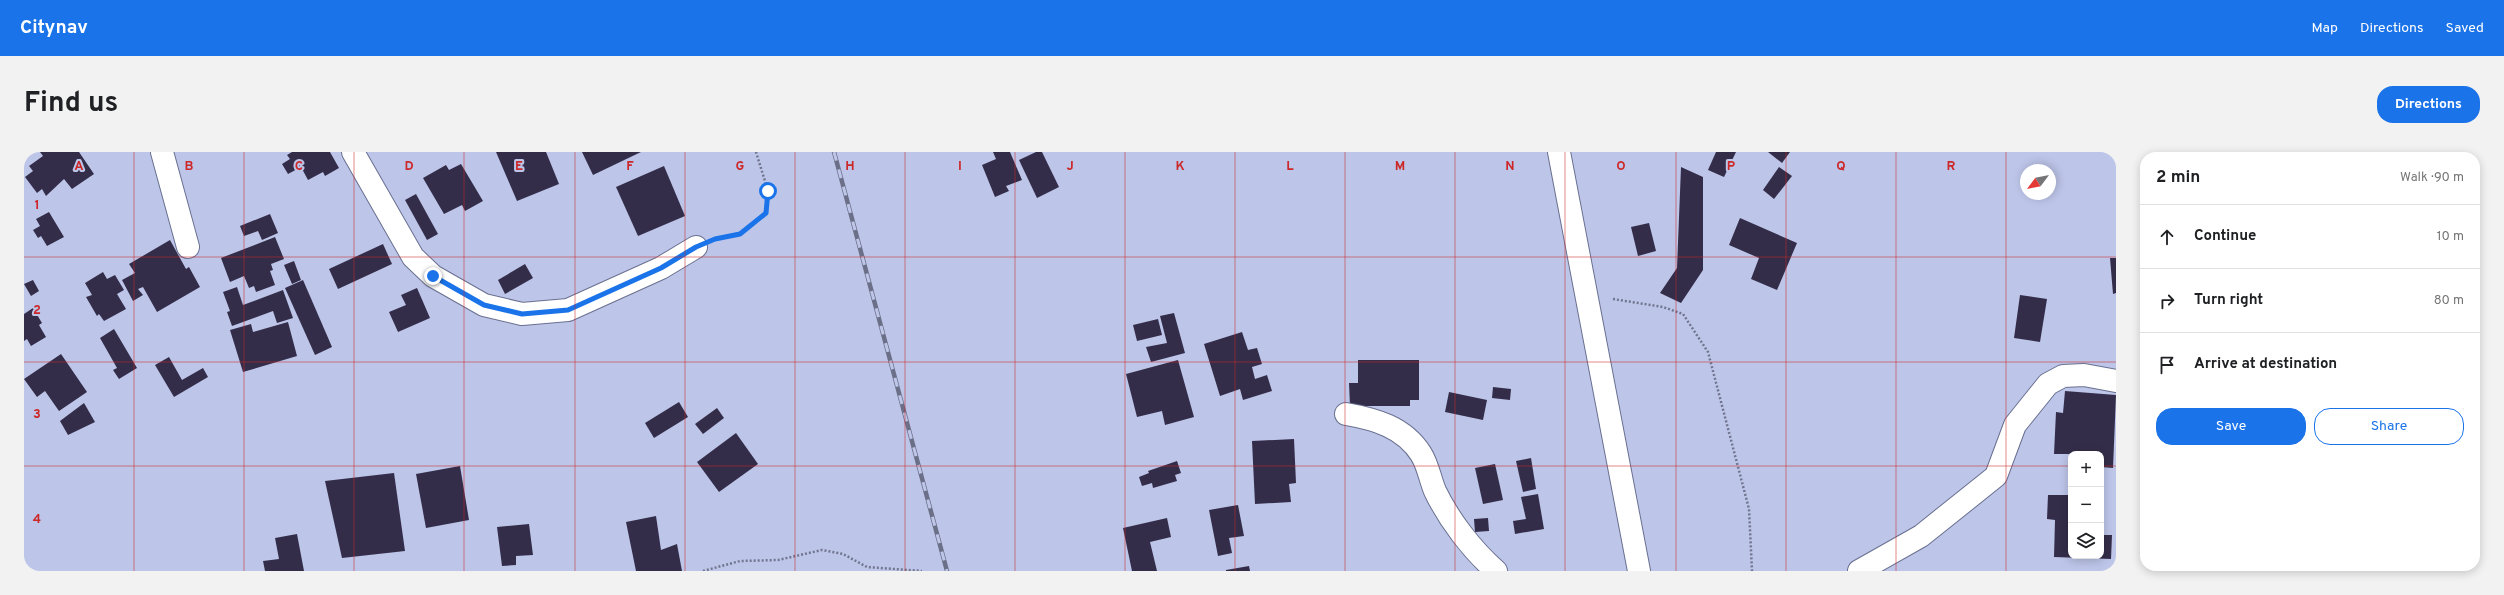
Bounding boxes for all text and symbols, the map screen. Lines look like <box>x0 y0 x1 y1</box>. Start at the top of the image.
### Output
text: Citynav <box>20 16 88 40</box>
text: Map <box>2312 20 2338 37</box>
text: Directions <box>2360 20 2424 37</box>
text: Saved <box>2446 20 2484 37</box>
text: Find us <box>24 86 118 122</box>
button: Directions <box>2377 86 2480 123</box>
text: A <box>74 159 84 175</box>
text: B <box>185 159 194 175</box>
text: C <box>295 159 303 175</box>
text: D <box>404 159 414 175</box>
text: E <box>515 159 523 175</box>
text: F <box>626 159 634 175</box>
text: G <box>736 159 745 175</box>
text: H <box>845 159 855 175</box>
text: I <box>958 159 962 175</box>
text: J <box>1066 159 1074 175</box>
text: K <box>1175 159 1185 175</box>
text: L <box>1286 159 1294 175</box>
text: M <box>1395 159 1405 175</box>
text: N <box>1505 159 1515 175</box>
text: O <box>1616 159 1626 175</box>
text: P <box>1727 159 1736 175</box>
text: Q <box>1836 159 1846 175</box>
text: R <box>1947 159 1956 175</box>
north arrow <box>2020 164 2056 200</box>
text: 2 min <box>2156 167 2200 189</box>
text: Walk · 90 m <box>2400 170 2464 186</box>
route start <box>759 182 777 200</box>
text: 1 <box>34 198 40 214</box>
icon: ahead <box>2156 226 2178 248</box>
text: Continue <box>2194 227 2256 246</box>
text: 10 m <box>2437 229 2464 245</box>
route end <box>424 267 442 285</box>
icon: right <box>2156 290 2178 312</box>
text: Turn right <box>2194 291 2263 310</box>
text: 80 m <box>2434 293 2464 309</box>
text: 2 <box>33 303 41 319</box>
icon: arrive <box>2156 354 2178 376</box>
text: Arrive at destination <box>2194 355 2337 374</box>
text: 3 <box>33 407 41 423</box>
button: Save <box>2156 408 2306 445</box>
button: Share <box>2314 408 2464 445</box>
map controls <box>2068 451 2104 559</box>
button: + <box>2068 451 2104 487</box>
button: − <box>2068 487 2104 523</box>
text: 4 <box>33 512 41 528</box>
button: layers <box>2068 523 2104 559</box>

